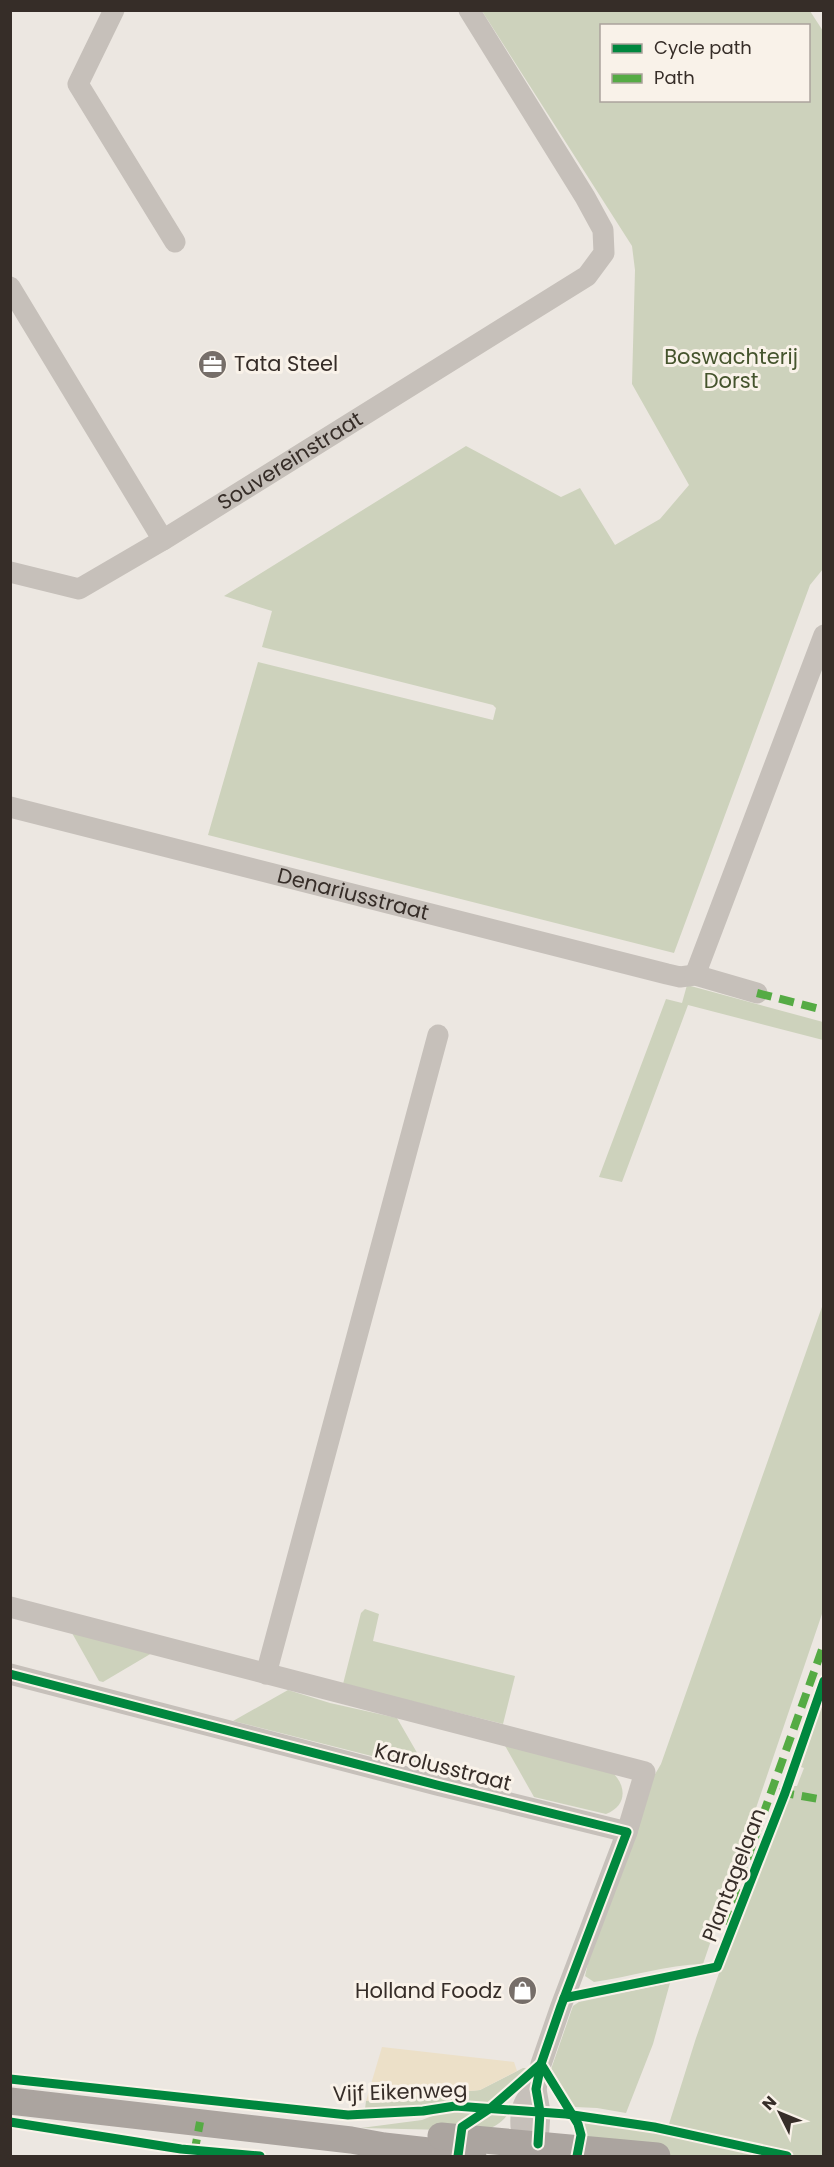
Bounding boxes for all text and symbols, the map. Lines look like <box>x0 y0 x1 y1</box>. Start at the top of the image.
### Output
legend <box>600 24 810 102</box>
text: Cycle path <box>654 35 752 60</box>
text: Path <box>654 65 695 90</box>
park label: Boswachterij Dorst <box>664 342 798 395</box>
office icon: Tata Steel <box>197 348 229 380</box>
place label: Tata Steel <box>234 349 338 378</box>
street label: Souvereinstraat <box>212 404 368 517</box>
street label: Denariusstraat <box>274 861 432 927</box>
street label: Karolusstraat <box>372 1735 515 1798</box>
street label: Plantagelaan <box>695 1804 772 1946</box>
shop icon: Holland Foodz <box>507 1975 539 2007</box>
place label: Holland Foodz <box>355 1976 502 2005</box>
street label: Vijf Eikenweg <box>332 2075 468 2108</box>
north arrow <box>750 2083 810 2143</box>
text: N <box>757 2091 782 2115</box>

